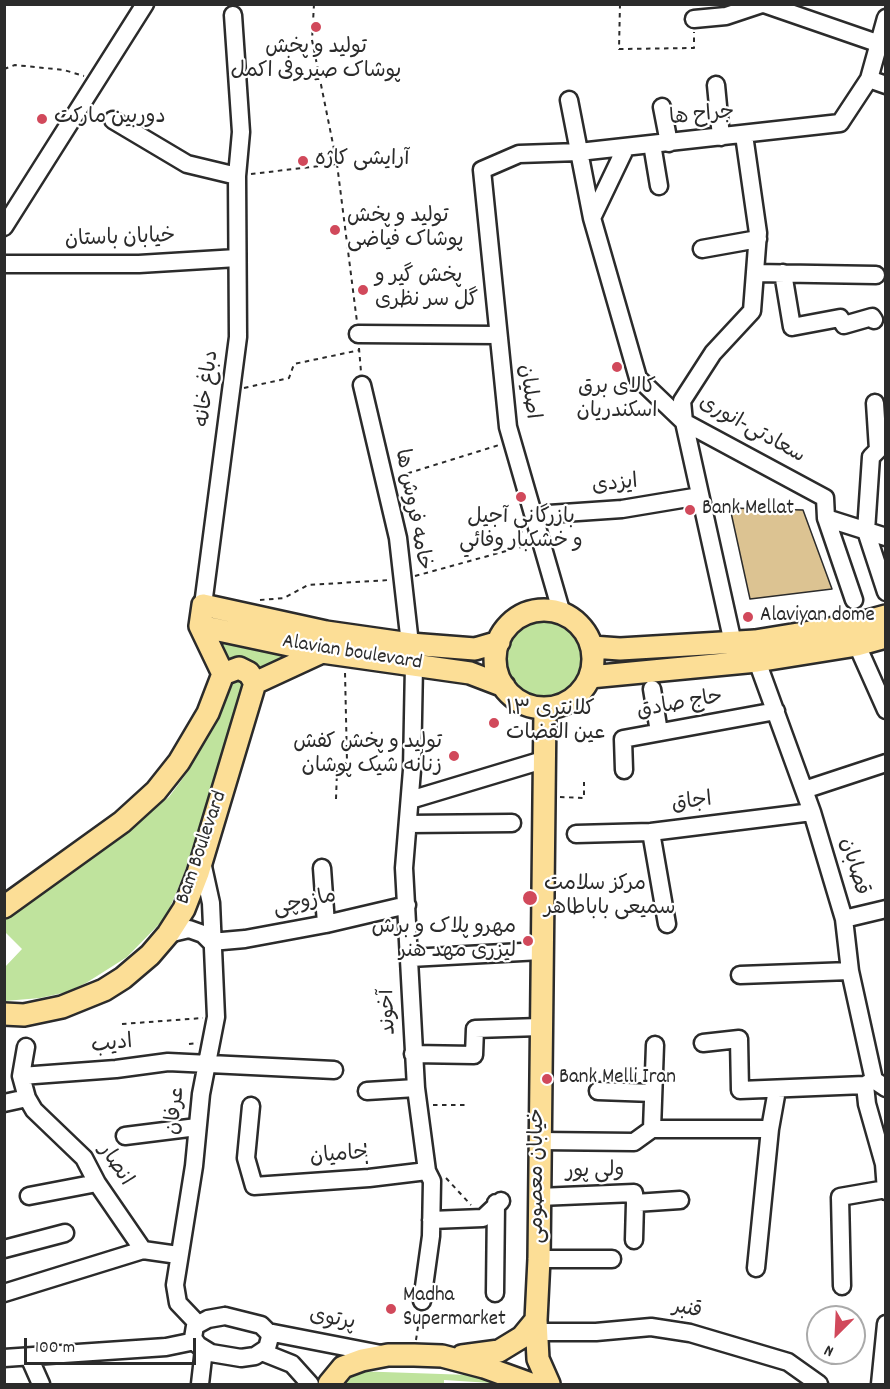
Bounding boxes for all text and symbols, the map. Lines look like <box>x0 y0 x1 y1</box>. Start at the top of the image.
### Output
marker: تولید و پخش پوشاک صیروفی اکمل <box>309 20 323 34</box>
place label: تولید و پخش پوشاک صیروفی اکمل <box>231 36 401 86</box>
street label: جراح ها <box>668 101 736 133</box>
place label: دوربین مارکت <box>54 106 166 132</box>
marker: دوربین مارکت <box>35 112 49 126</box>
place label: آرایشی کاژه <box>315 148 409 174</box>
marker: آرایشی کاژه <box>296 154 310 168</box>
place label: تولید و پخش پوشاک فیاضی <box>347 205 464 255</box>
marker: تولید و پخش پوشاک فیاضی <box>328 223 342 237</box>
street label: خیابان باستان <box>64 225 176 255</box>
place label: پخش گیر و گل سر نظری <box>375 265 478 315</box>
marker: پخش گیر و گل سر نظری <box>356 283 370 297</box>
street label: دباغ خانه <box>192 349 226 429</box>
marker: کالای برق اسکندریان <box>610 360 624 374</box>
street label: اصلیان <box>511 363 543 421</box>
place label: کالای برق اسکندریان <box>577 376 657 426</box>
street label: سعادتی-انوری <box>694 392 808 470</box>
street label: خامه فروش ها <box>387 447 435 573</box>
street label: ایزدی <box>591 471 639 501</box>
marker: بازرگاني آجيل و خشكبار وفائي <box>514 490 528 504</box>
place label: Bank Mellat <box>702 497 794 523</box>
marker: Bank Mellat <box>683 503 697 517</box>
place label: بازرگاني آجيل و خشكبار وفائي <box>459 506 583 556</box>
place label: Alaviyan dome <box>760 604 875 630</box>
marker: Alaviyan dome <box>741 610 755 624</box>
street label: Alavian boulevard <box>280 631 424 677</box>
street label: حاج صادق <box>635 686 725 726</box>
place label: کلانتری ۱۳ عین القضات <box>506 698 605 748</box>
marker: کلانتری ۱۳ عین القضات <box>487 716 501 730</box>
place label: تولید و پخش کفش زنانه شیک پوشان <box>293 731 442 781</box>
marker: تولید و پخش کفش زنانه شیک پوشان <box>447 749 461 763</box>
street label: Bam Boulevard <box>172 788 234 908</box>
street label: اجاق <box>670 789 714 819</box>
street label: قصابان <box>832 835 872 899</box>
place label: مرکز سلامت سمیعی باباطاهر <box>544 873 676 923</box>
street label: مازوچی <box>271 885 339 923</box>
marker: مرکز سلامت سمیعی باباطاهر <box>521 889 539 907</box>
place label: مهرو پلاک و برش لیزری مهد هنر <box>371 916 516 966</box>
marker: مهرو پلاک و برش لیزری مهد هنر <box>521 934 535 948</box>
street label: آخوند <box>377 989 403 1035</box>
street label: ادیب <box>90 1031 134 1061</box>
place label: Bank Melli Iran <box>559 1066 676 1092</box>
marker: Bank Melli Iran <box>540 1072 554 1086</box>
street label: عرفان <box>162 1086 192 1136</box>
street label: خیابان معصومی <box>526 1108 552 1244</box>
street label: انصار <box>91 1140 137 1192</box>
street label: حامیان <box>309 1142 369 1172</box>
street label: ولی پور <box>566 1160 624 1186</box>
place label: Madha Supermarket <box>403 1284 506 1334</box>
street label: قنبر <box>670 1296 704 1326</box>
marker: Madha Supermarket <box>384 1302 398 1316</box>
street label: پرتوی <box>307 1304 357 1338</box>
north arrow <box>806 1305 866 1365</box>
scale bar <box>27 1326 200 1364</box>
text: 100 m <box>35 1336 75 1361</box>
text: N <box>821 1338 838 1362</box>

